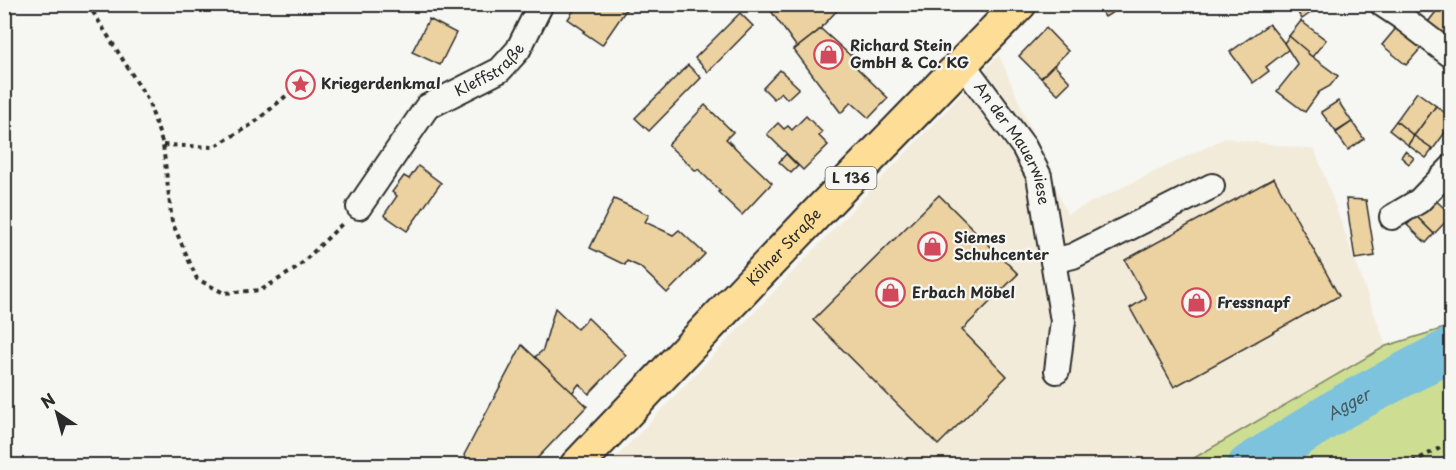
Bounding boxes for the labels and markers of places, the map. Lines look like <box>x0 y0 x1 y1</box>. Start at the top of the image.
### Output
place label: Richard Stein GmbH & Co. KG <box>850 33 969 73</box>
shop icon: Richard Stein GmbH & Co. KG <box>813 39 845 71</box>
place icon: Kriegerdenkmal <box>284 68 316 100</box>
place label: Kriegerdenkmal <box>321 71 440 94</box>
place label: Siemes Schuhcenter <box>954 225 1049 265</box>
shop icon: Siemes Schuhcenter <box>917 231 949 263</box>
shop icon: Erbach Möbel <box>875 277 907 309</box>
place label: Erbach Möbel <box>912 280 1015 303</box>
shop icon: Fressnapf <box>1180 287 1212 319</box>
place label: Fressnapf <box>1217 290 1292 313</box>

